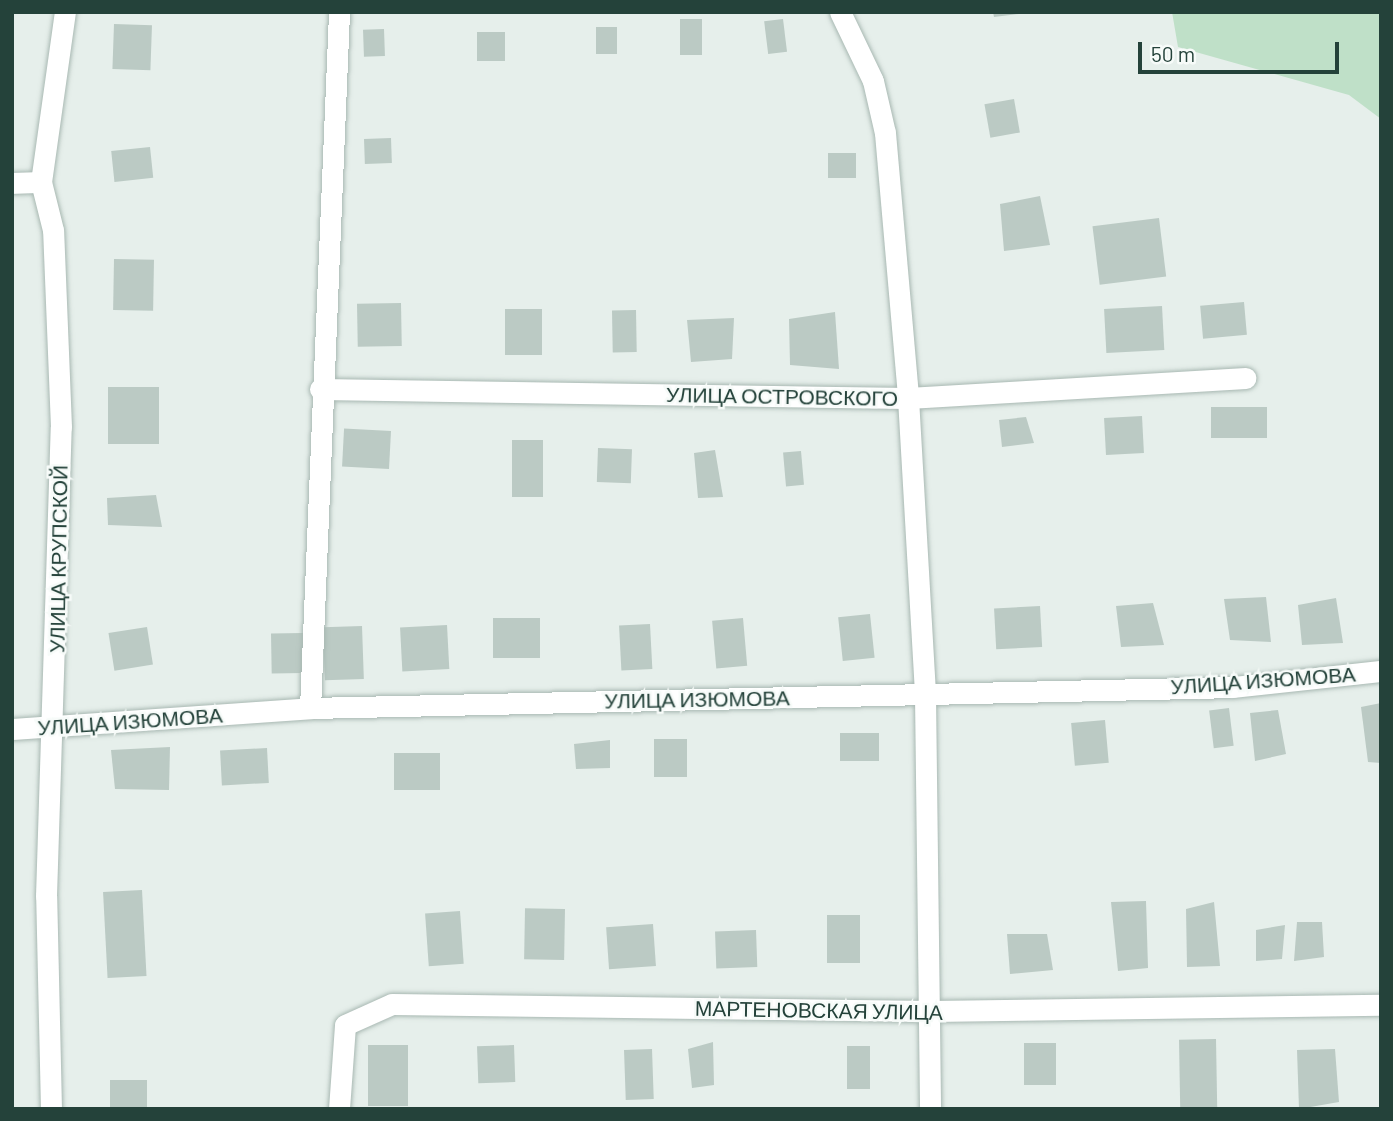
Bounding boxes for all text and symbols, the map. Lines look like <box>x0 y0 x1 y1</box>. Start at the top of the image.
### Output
scale bar <box>1141 28 1342 72</box>
text: 50 m <box>1151 41 1195 66</box>
street label: УЛИЦА ОСТРОВСКОГО <box>666 381 898 411</box>
street label: УЛИЦА КРУПСКОЙ <box>44 465 72 653</box>
street label: УЛИЦА ИЗЮМОВА <box>1170 661 1356 699</box>
street label: УЛИЦА ИЗЮМОВА <box>604 685 790 713</box>
street label: УЛИЦА ИЗЮМОВА <box>37 702 223 740</box>
street label: МАРТЕНОВСКАЯ УЛИЦА <box>695 995 943 1025</box>

